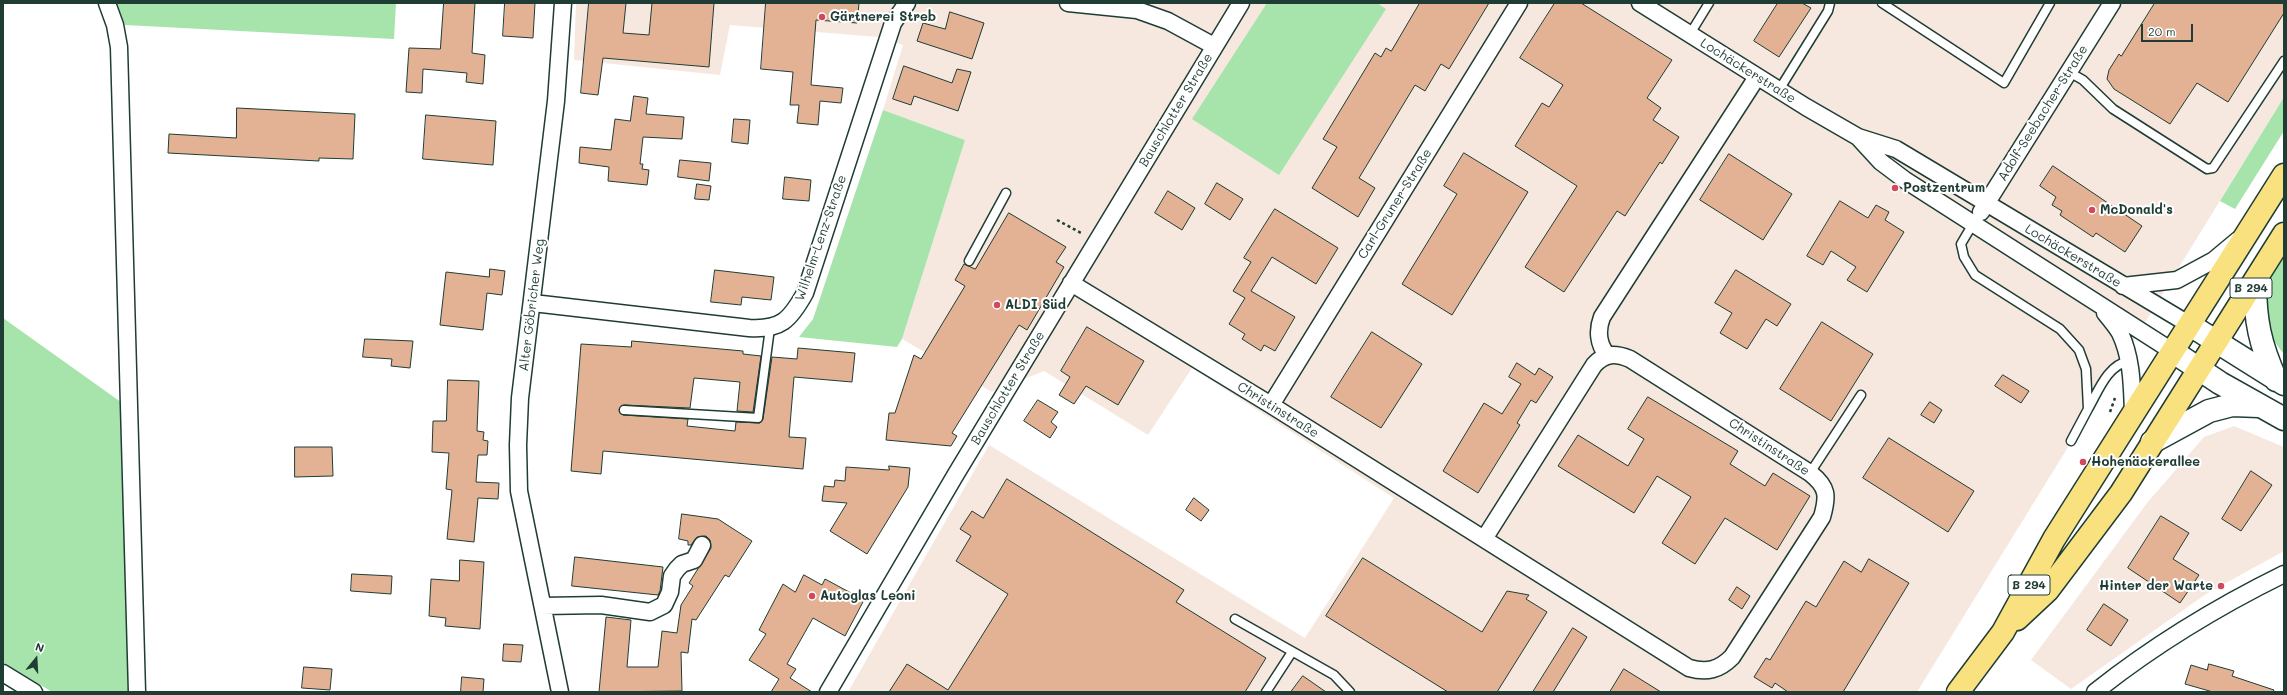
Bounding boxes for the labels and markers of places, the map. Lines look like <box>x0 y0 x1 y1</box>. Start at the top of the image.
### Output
place label: Gärtnerei Streb <box>830 9 936 25</box>
marker: Gärtnerei Streb <box>817 12 827 22</box>
place label: Postzentrum <box>1903 180 1985 196</box>
marker: Postzentrum <box>1890 183 1900 193</box>
place label: McDonald's <box>2100 202 2173 218</box>
marker: McDonald's <box>2087 205 2097 215</box>
place label: ALDI Süd <box>1005 297 1066 313</box>
marker: ALDI Süd <box>992 300 1002 310</box>
place label: Hohenäckerallee <box>2091 454 2200 470</box>
marker: Hohenäckerallee <box>2078 457 2088 467</box>
place label: Hinter der Warte <box>2099 578 2213 594</box>
marker: Hinter der Warte <box>2216 581 2226 591</box>
place label: Autoglas Leoni <box>820 588 916 604</box>
marker: Autoglas Leoni <box>807 591 817 601</box>

